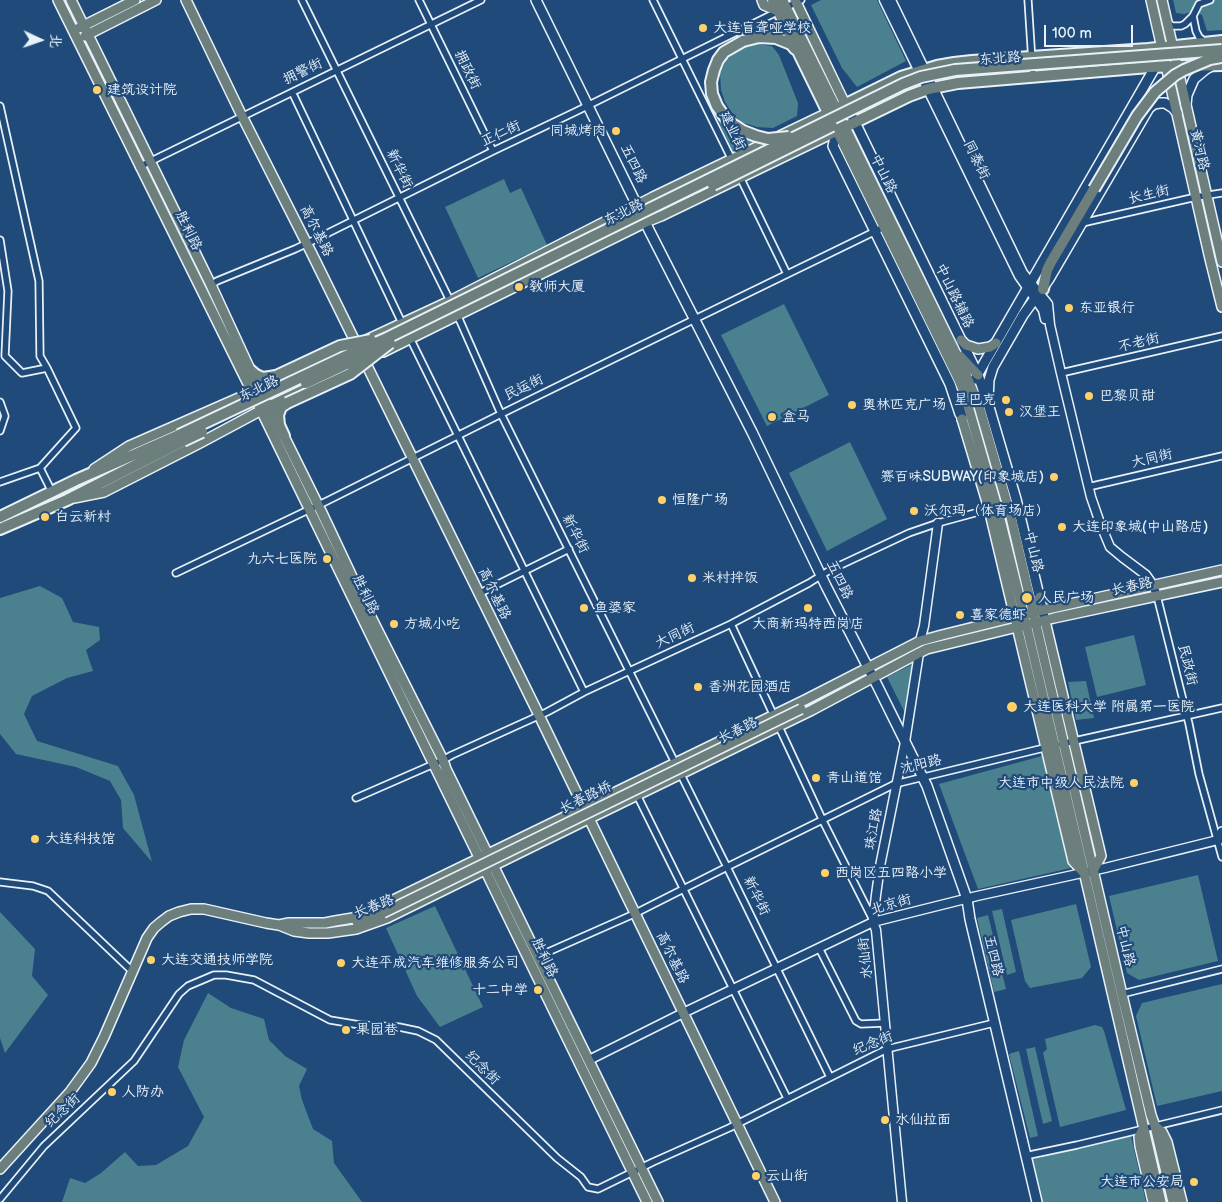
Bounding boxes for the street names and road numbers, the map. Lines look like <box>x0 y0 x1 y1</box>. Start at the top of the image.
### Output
street label: 拥政街 <box>450 47 484 93</box>
street label: 东北路 <box>978 49 1022 69</box>
street label: 拥警街 <box>280 55 326 89</box>
street label: 建业街 <box>715 108 749 154</box>
street label: 正仁街 <box>478 118 524 150</box>
street label: 黄河路 <box>1186 128 1212 172</box>
street label: 同泰街 <box>959 137 993 183</box>
street label: 五四路 <box>616 141 650 187</box>
street label: 新华街 <box>382 146 416 192</box>
street label: 中山路 <box>866 151 900 197</box>
street label: 长生街 <box>1127 182 1171 208</box>
street label: 东北路 <box>601 196 647 230</box>
street label: 高尔基路 <box>296 202 336 260</box>
street label: 胜利路 <box>171 208 205 254</box>
street label: 中山路辅路 <box>931 261 977 331</box>
street label: 不老街 <box>1117 330 1161 356</box>
street label: 民运街 <box>501 371 547 405</box>
street label: 东北路 <box>236 373 282 405</box>
street label: 大同街 <box>1130 446 1174 472</box>
street label: 新华街 <box>558 511 592 557</box>
street label: 中山路 <box>1020 530 1046 574</box>
street label: 五四路 <box>822 557 856 603</box>
street label: 高尔基路 <box>474 565 514 623</box>
street label: 胜利路 <box>348 572 382 618</box>
street label: 长春路 <box>1110 574 1154 600</box>
street label: 大同街 <box>652 620 698 652</box>
street label: 民政街 <box>1174 643 1200 687</box>
street label: 长春路 <box>715 714 761 748</box>
street label: 沈阳路 <box>899 752 943 778</box>
street label: 长春路桥 <box>557 778 615 818</box>
street label: 珠江路 <box>862 807 886 851</box>
street label: 新华街 <box>739 873 773 919</box>
street label: 北京街 <box>868 891 914 919</box>
street label: 长春路 <box>351 892 397 922</box>
street label: 中山路 <box>1112 924 1138 968</box>
street label: 高尔基路 <box>652 929 692 987</box>
street label: 五四路 <box>980 934 1006 978</box>
street label: 胜利路 <box>527 935 561 981</box>
street label: 水仙街 <box>855 936 877 980</box>
street label: 纪念街 <box>850 1028 896 1060</box>
street label: 纪念街 <box>461 1047 503 1089</box>
street label: 纪念街 <box>42 1091 84 1131</box>

